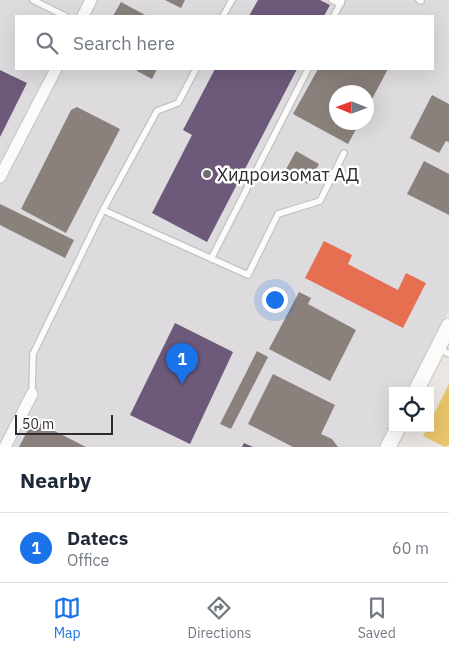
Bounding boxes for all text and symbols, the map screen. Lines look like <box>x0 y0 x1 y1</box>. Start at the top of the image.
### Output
search box <box>15 15 434 70</box>
icon: search <box>33 29 61 57</box>
text: Search here <box>73 31 175 55</box>
north arrow <box>329 85 374 130</box>
place label: Хидроизомат АД <box>217 163 359 186</box>
marker: Хидроизомат АД <box>201 168 213 180</box>
your location <box>262 287 288 313</box>
pin: 1 <box>166 343 198 384</box>
map controls <box>389 387 434 432</box>
button: locate <box>389 387 434 432</box>
scale bar <box>15 412 112 435</box>
text: 50 m <box>22 415 54 433</box>
text: Nearby <box>20 466 91 494</box>
text: Datecs <box>67 526 128 550</box>
text: 1 <box>31 538 41 558</box>
text: 60 m <box>392 538 429 558</box>
text: Office <box>67 550 109 570</box>
tab: Map <box>53 594 81 642</box>
tab: Directions <box>188 594 251 642</box>
tab: Saved <box>358 594 396 642</box>

